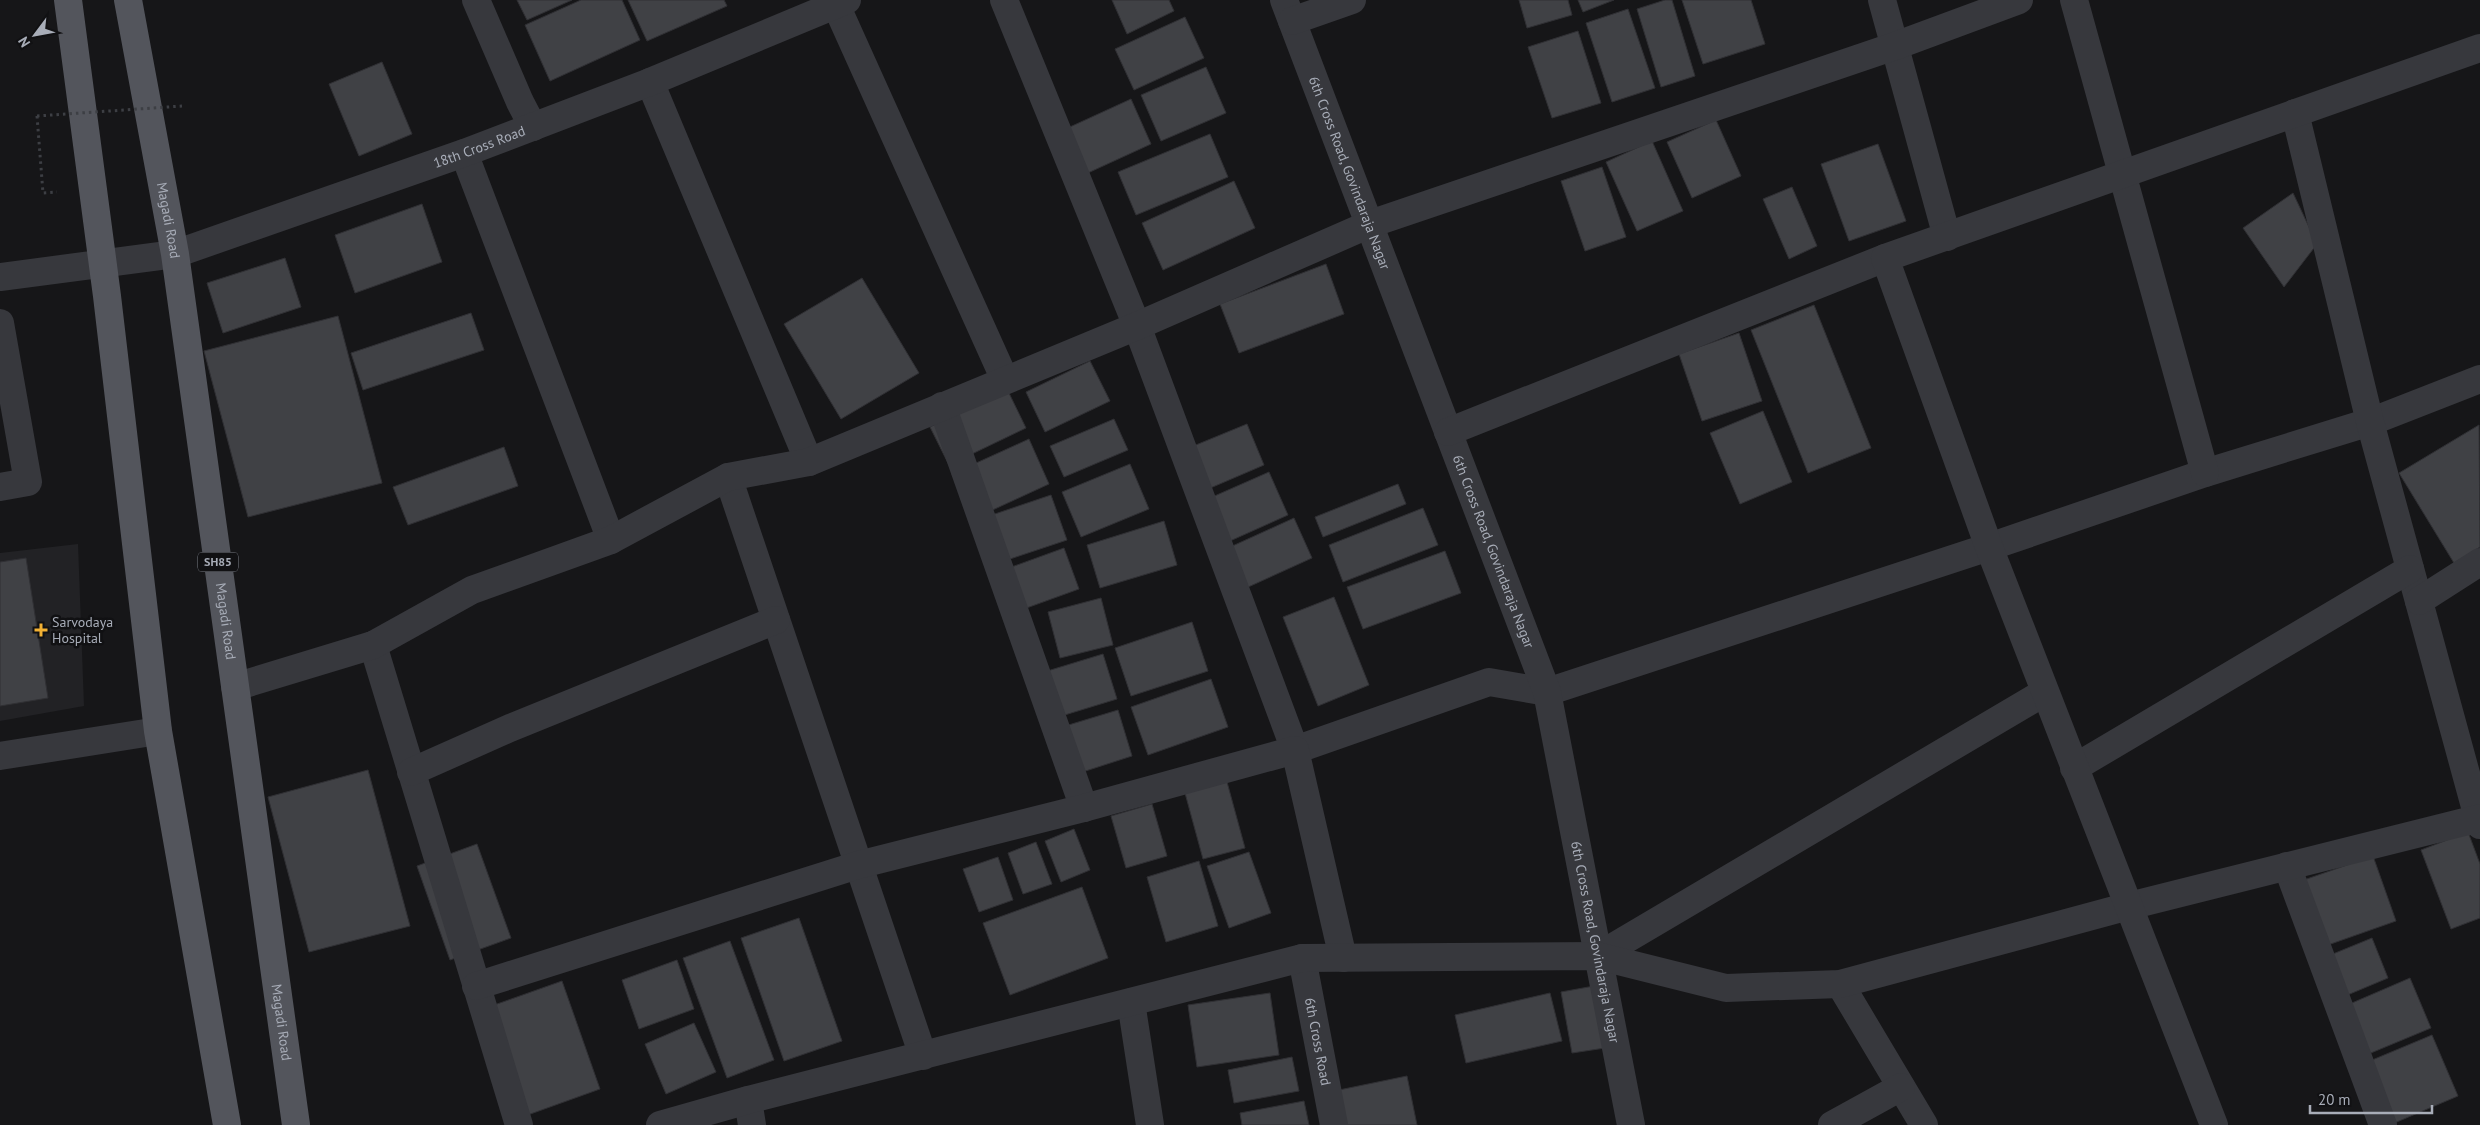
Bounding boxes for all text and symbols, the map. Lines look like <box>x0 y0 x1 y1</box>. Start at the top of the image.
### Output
north arrow <box>10 10 60 60</box>
text: N <box>14 33 34 51</box>
street label: 6th Cross Road, Govindaraja Nagar <box>1305 74 1395 272</box>
street label: 18th Cross Road <box>431 122 528 172</box>
street label: Magadi Road <box>153 181 185 260</box>
street label: 6th Cross Road, Govindaraja Nagar <box>1449 452 1539 651</box>
road number: SH85 <box>198 552 238 572</box>
street label: Magadi Road <box>212 582 240 661</box>
place label: Sarvodaya Hospital <box>52 613 113 647</box>
marker: Sarvodaya Hospital <box>34 623 48 637</box>
street label: 6th Cross Road, Govindaraja Nagar <box>1567 840 1624 1045</box>
street label: Magadi Road <box>268 983 296 1062</box>
street label: 6th Cross Road <box>1301 996 1335 1087</box>
scale bar <box>2310 1082 2432 1114</box>
text: 20 m <box>2318 1090 2351 1109</box>

